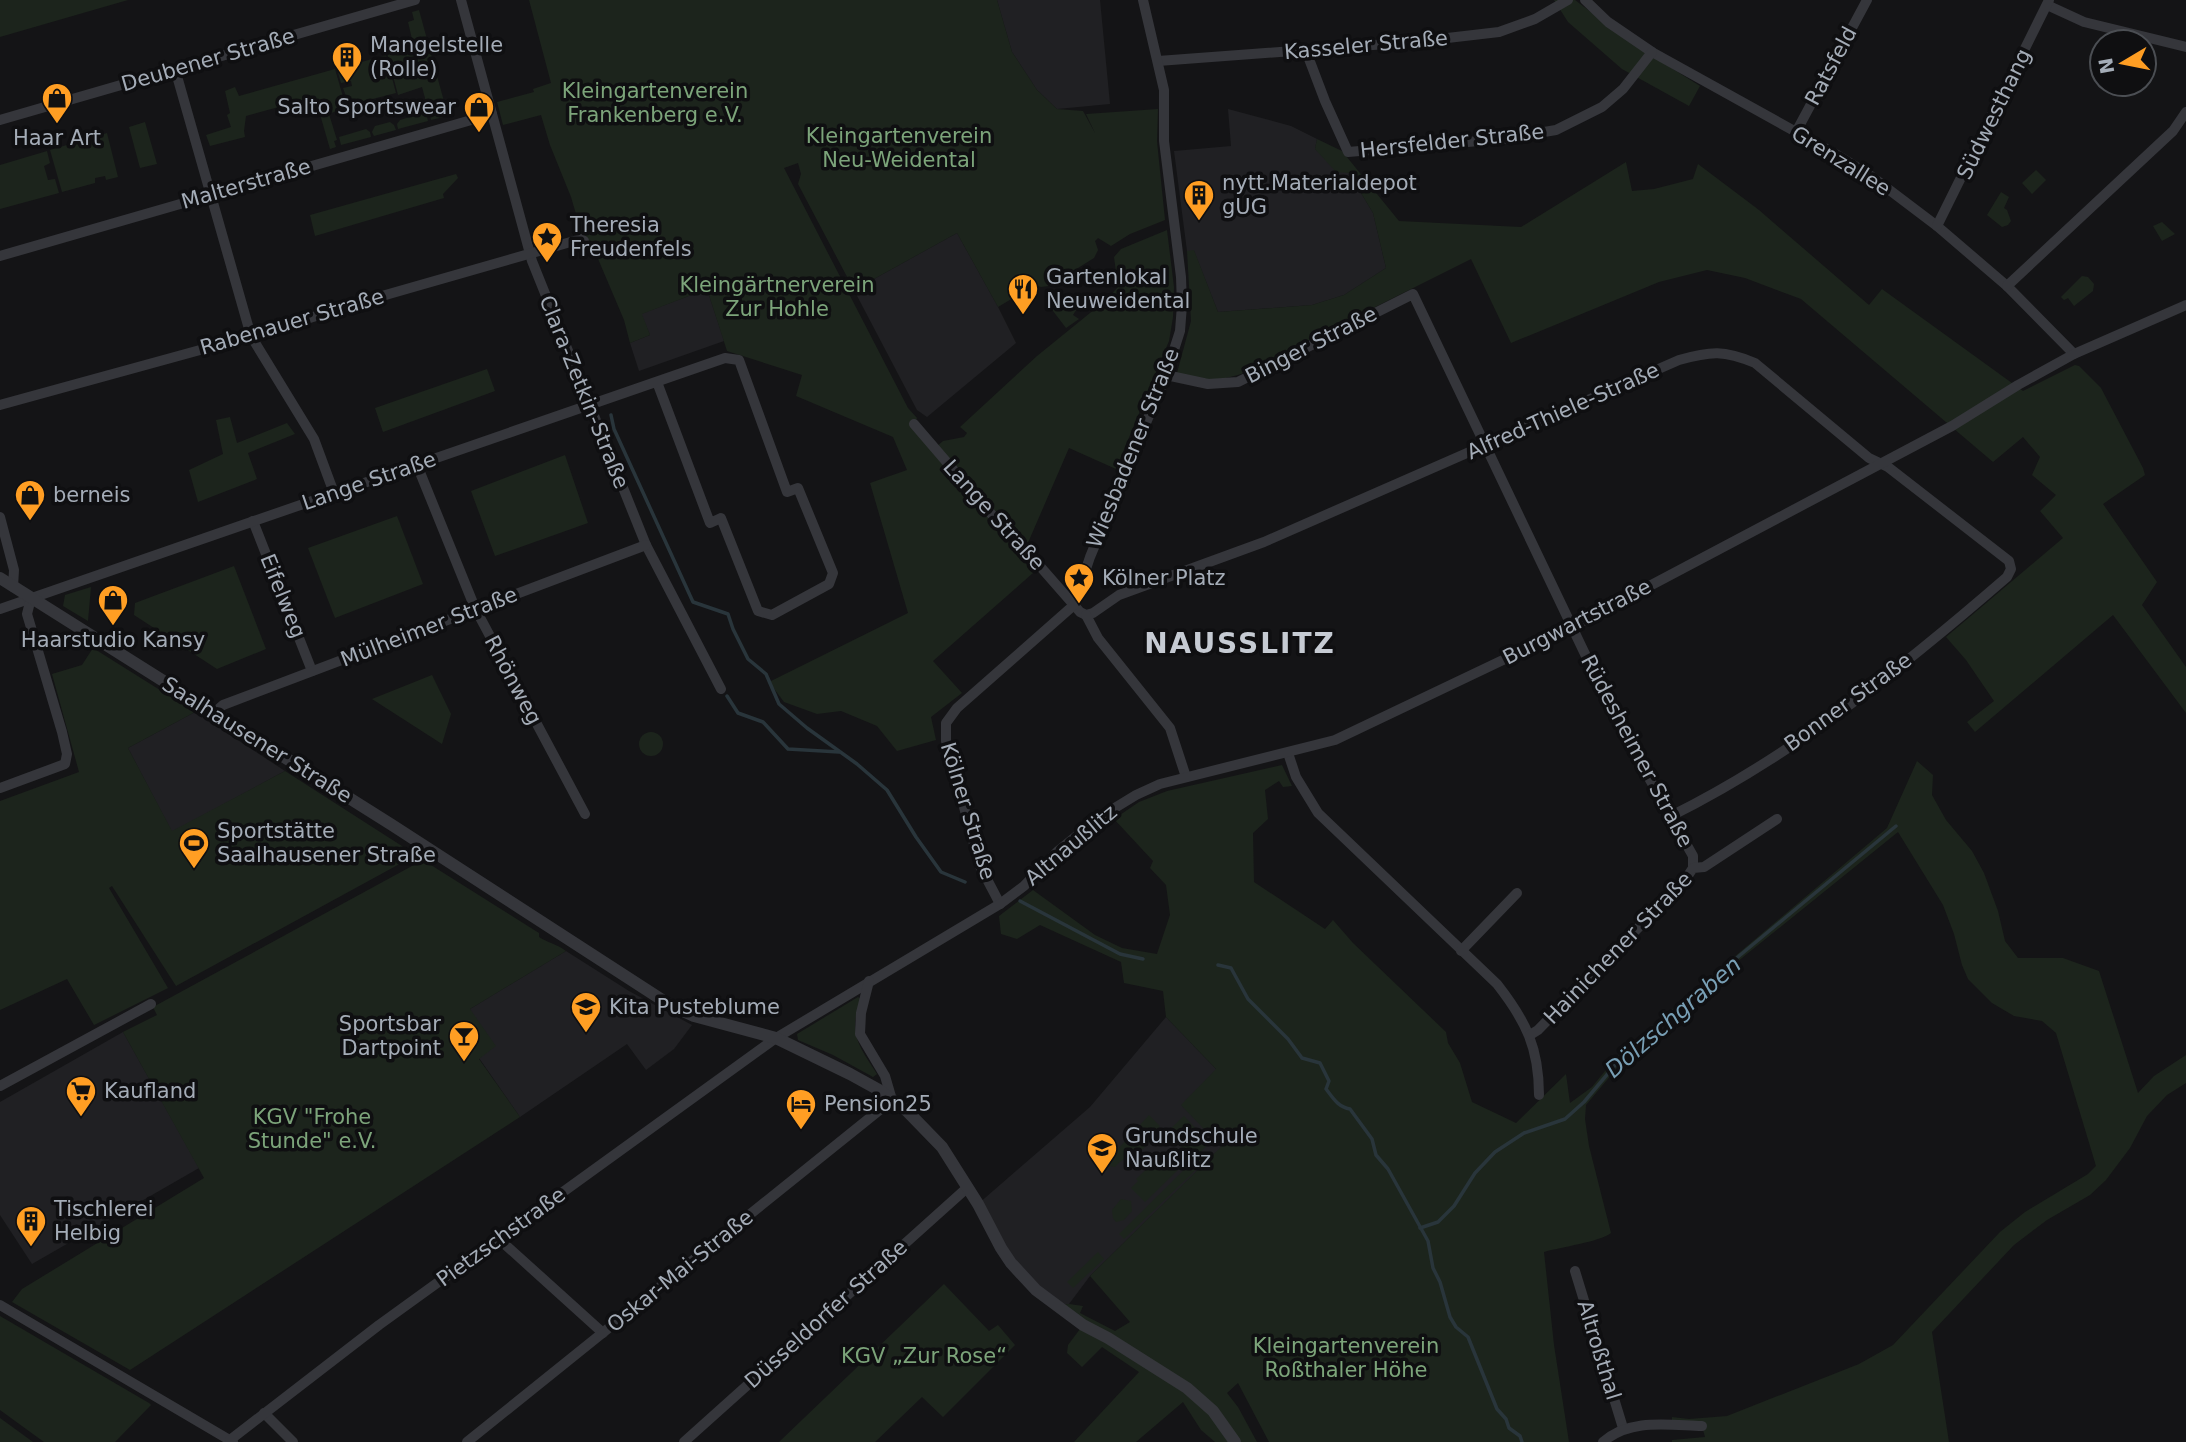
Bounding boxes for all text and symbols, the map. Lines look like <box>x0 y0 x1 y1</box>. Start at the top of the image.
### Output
street label: Ratsfeld <box>1800 23 1862 109</box>
street label: Deubener Straße <box>118 24 298 96</box>
street label: Kasseler Straße <box>1283 26 1449 64</box>
north arrow <box>2088 28 2158 98</box>
place label: Mangelstelle (Rolle) <box>370 33 503 81</box>
building icon: Mangelstelle (Rolle) <box>330 40 364 84</box>
street label: Südwesthang <box>1952 45 2036 183</box>
text: N <box>2094 56 2118 76</box>
park label: Kleingartenverein Frankenberg e.V. <box>562 79 748 127</box>
shop icon: Haar Art <box>40 81 74 125</box>
shop icon: Salto Sportswear <box>462 90 496 134</box>
place label: Salto Sportswear <box>277 95 456 119</box>
street label: Hersfelder Straße <box>1359 119 1545 163</box>
street label: Grenzallee <box>1787 121 1895 201</box>
park label: Kleingartenverein Neu-Weidental <box>806 124 992 172</box>
place label: Haar Art <box>13 126 101 150</box>
street label: Malterstraße <box>179 154 313 214</box>
place label: nytt.Materialdepot gUG <box>1222 171 1417 219</box>
building icon: nytt.Materialdepot gUG <box>1182 178 1216 222</box>
place label: Theresia Freudenfels <box>569 213 692 261</box>
place icon: Theresia Freudenfels <box>530 220 564 264</box>
place label: Gartenlokal Neuweidental <box>1046 265 1190 313</box>
restaurant icon: Gartenlokal Neuweidental <box>1006 272 1040 316</box>
park label: Kleingärtnerverein Zur Hohle <box>679 273 875 321</box>
street label: Rabenauer Straße <box>197 284 387 360</box>
street label: Clara-Zetkin-Straße <box>534 292 634 492</box>
street label: Binger Straße <box>1241 302 1381 388</box>
street label: Wiesbadener Straße <box>1082 345 1184 551</box>
street label: Alfred-Thiele-Straße <box>1463 358 1663 464</box>
street label: Lange Straße <box>299 447 439 515</box>
street label: Lange Straße <box>938 455 1050 575</box>
shop icon: berneis <box>13 478 47 522</box>
place label: berneis <box>53 483 131 507</box>
street label: Eifelweg <box>255 550 311 642</box>
place icon: Kölner Platz <box>1062 561 1096 605</box>
place label: Kölner Platz <box>1102 566 1226 590</box>
street label: Burgwartstraße <box>1499 574 1655 670</box>
street label: Mülheimer Straße <box>337 582 521 672</box>
shop icon: Haarstudio Kansy <box>96 583 130 627</box>
district label: NAUSSLITZ <box>1144 627 1336 660</box>
place label: Haarstudio Kansy <box>21 628 205 652</box>
street label: Rhönweg <box>480 631 546 729</box>
street label: Bonner Straße <box>1780 648 1916 756</box>
street label: Rüdesheimer Straße <box>1576 651 1698 851</box>
street label: Saalhausener Straße <box>158 672 356 808</box>
street label: Kölner Straße <box>936 740 1000 882</box>
street label: Altnaußlitz <box>1020 800 1122 890</box>
place label: Sportstätte Saalhausener Straße <box>217 819 436 867</box>
sports icon: Sportstätte Saalhausener Straße <box>177 826 211 870</box>
street label: Hainichener Straße <box>1539 867 1697 1029</box>
water label: Dölzschgraben <box>1600 951 1746 1083</box>
school or university icon: Kita Pusteblume <box>569 990 603 1034</box>
place label: Kita Pusteblume <box>609 995 780 1019</box>
place label: Sportsbar Dartpoint <box>339 1012 441 1060</box>
bar icon: Sportsbar Dartpoint <box>447 1019 481 1063</box>
supermarket icon: Kaufland <box>64 1074 98 1118</box>
place label: Kaufland <box>104 1079 196 1103</box>
hotel icon: Pension25 <box>784 1087 818 1131</box>
place label: Pension25 <box>824 1092 932 1116</box>
park label: KGV "Frohe Stunde" e.V. <box>248 1105 376 1153</box>
place label: Grundschule Naußlitz <box>1125 1124 1258 1172</box>
school or university icon: Grundschule Naußlitz <box>1085 1131 1119 1175</box>
street label: Pietzschstraße <box>432 1182 570 1292</box>
place label: Tischlerei Helbig <box>53 1197 154 1245</box>
building icon: Tischlerei Helbig <box>14 1204 48 1248</box>
street label: Oskar-Mai-Straße <box>602 1205 758 1337</box>
street label: Düsseldorfer Straße <box>740 1235 912 1393</box>
street label: Altroßthal <box>1572 1297 1626 1403</box>
park label: Kleingartenverein Roßthaler Höhe <box>1253 1334 1439 1382</box>
park label: KGV „Zur Rose“ <box>841 1344 1007 1368</box>

